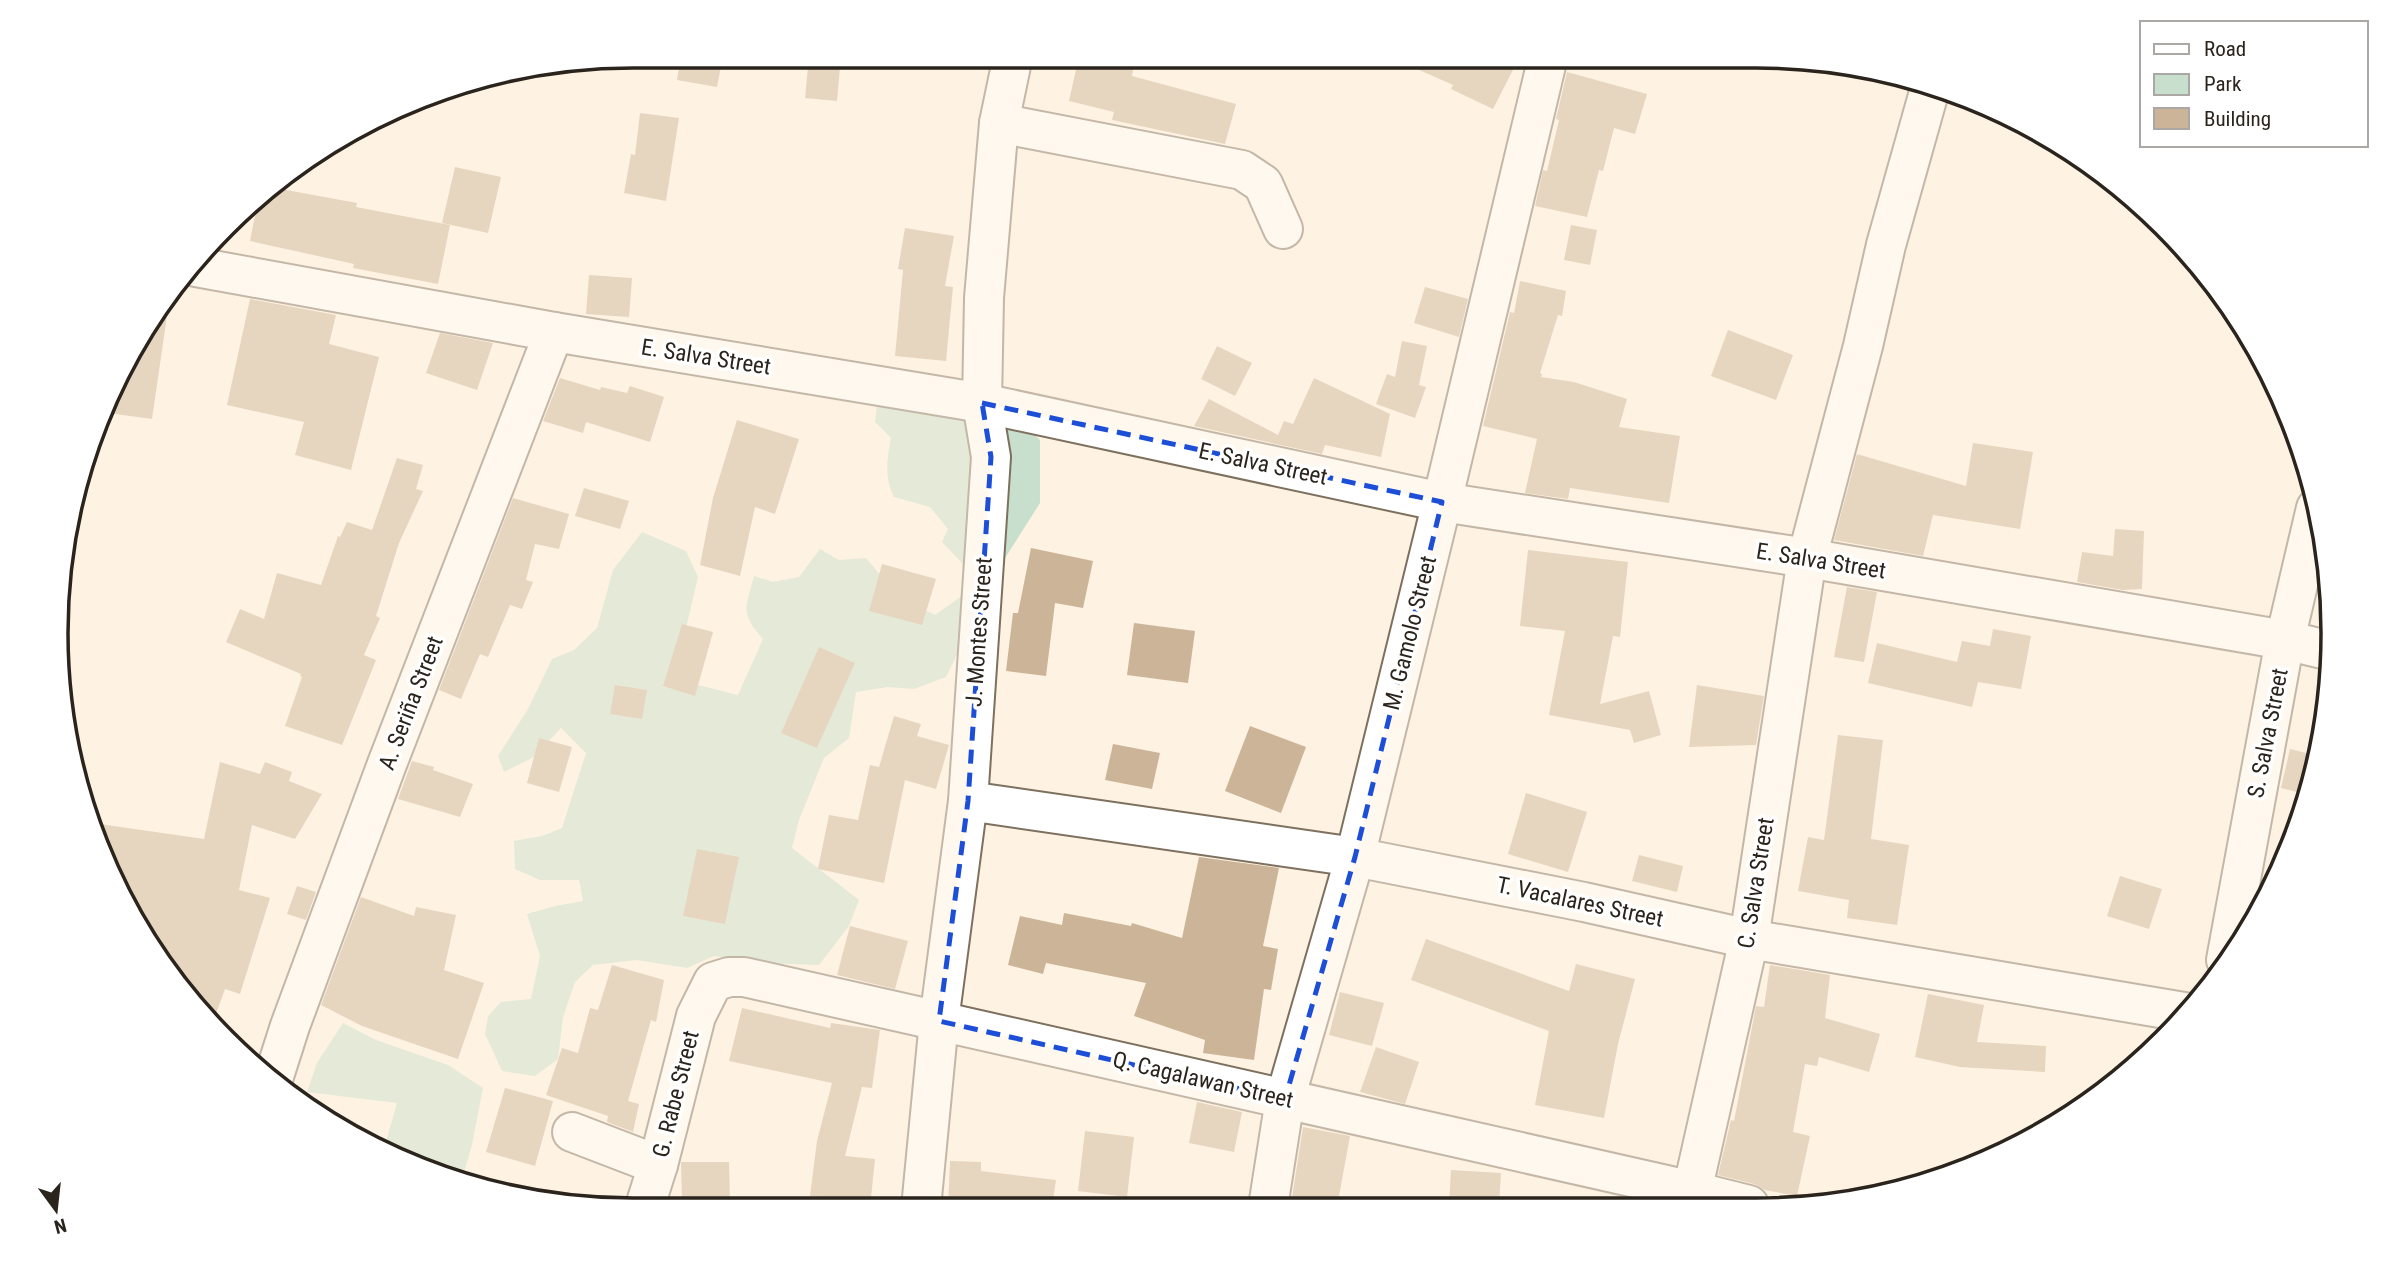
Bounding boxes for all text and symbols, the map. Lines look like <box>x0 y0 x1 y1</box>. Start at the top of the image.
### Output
legend <box>2140 21 2368 147</box>
text: Road <box>2204 37 2246 61</box>
text: Park <box>2204 72 2242 96</box>
text: Building <box>2204 107 2271 131</box>
street label: E. Salva Street <box>639 333 773 381</box>
street label: E. Salva Street <box>1196 437 1330 491</box>
street label: E. Salva Street <box>1754 537 1888 585</box>
street label: M. Gamolo Street <box>1378 553 1442 713</box>
street label: J. Montes Street <box>960 556 998 708</box>
street label: A. Seriña Street <box>373 632 449 774</box>
street label: S. Salva Street <box>2242 666 2294 800</box>
street label: C. Salva Street <box>1732 815 1780 951</box>
street label: T. Vacalares Street <box>1494 871 1666 933</box>
street label: G. Rabe Street <box>647 1028 705 1160</box>
street label: Q. Cagalawan Street <box>1110 1046 1296 1114</box>
north arrow <box>21 1175 91 1245</box>
text: N <box>52 1213 69 1239</box>

